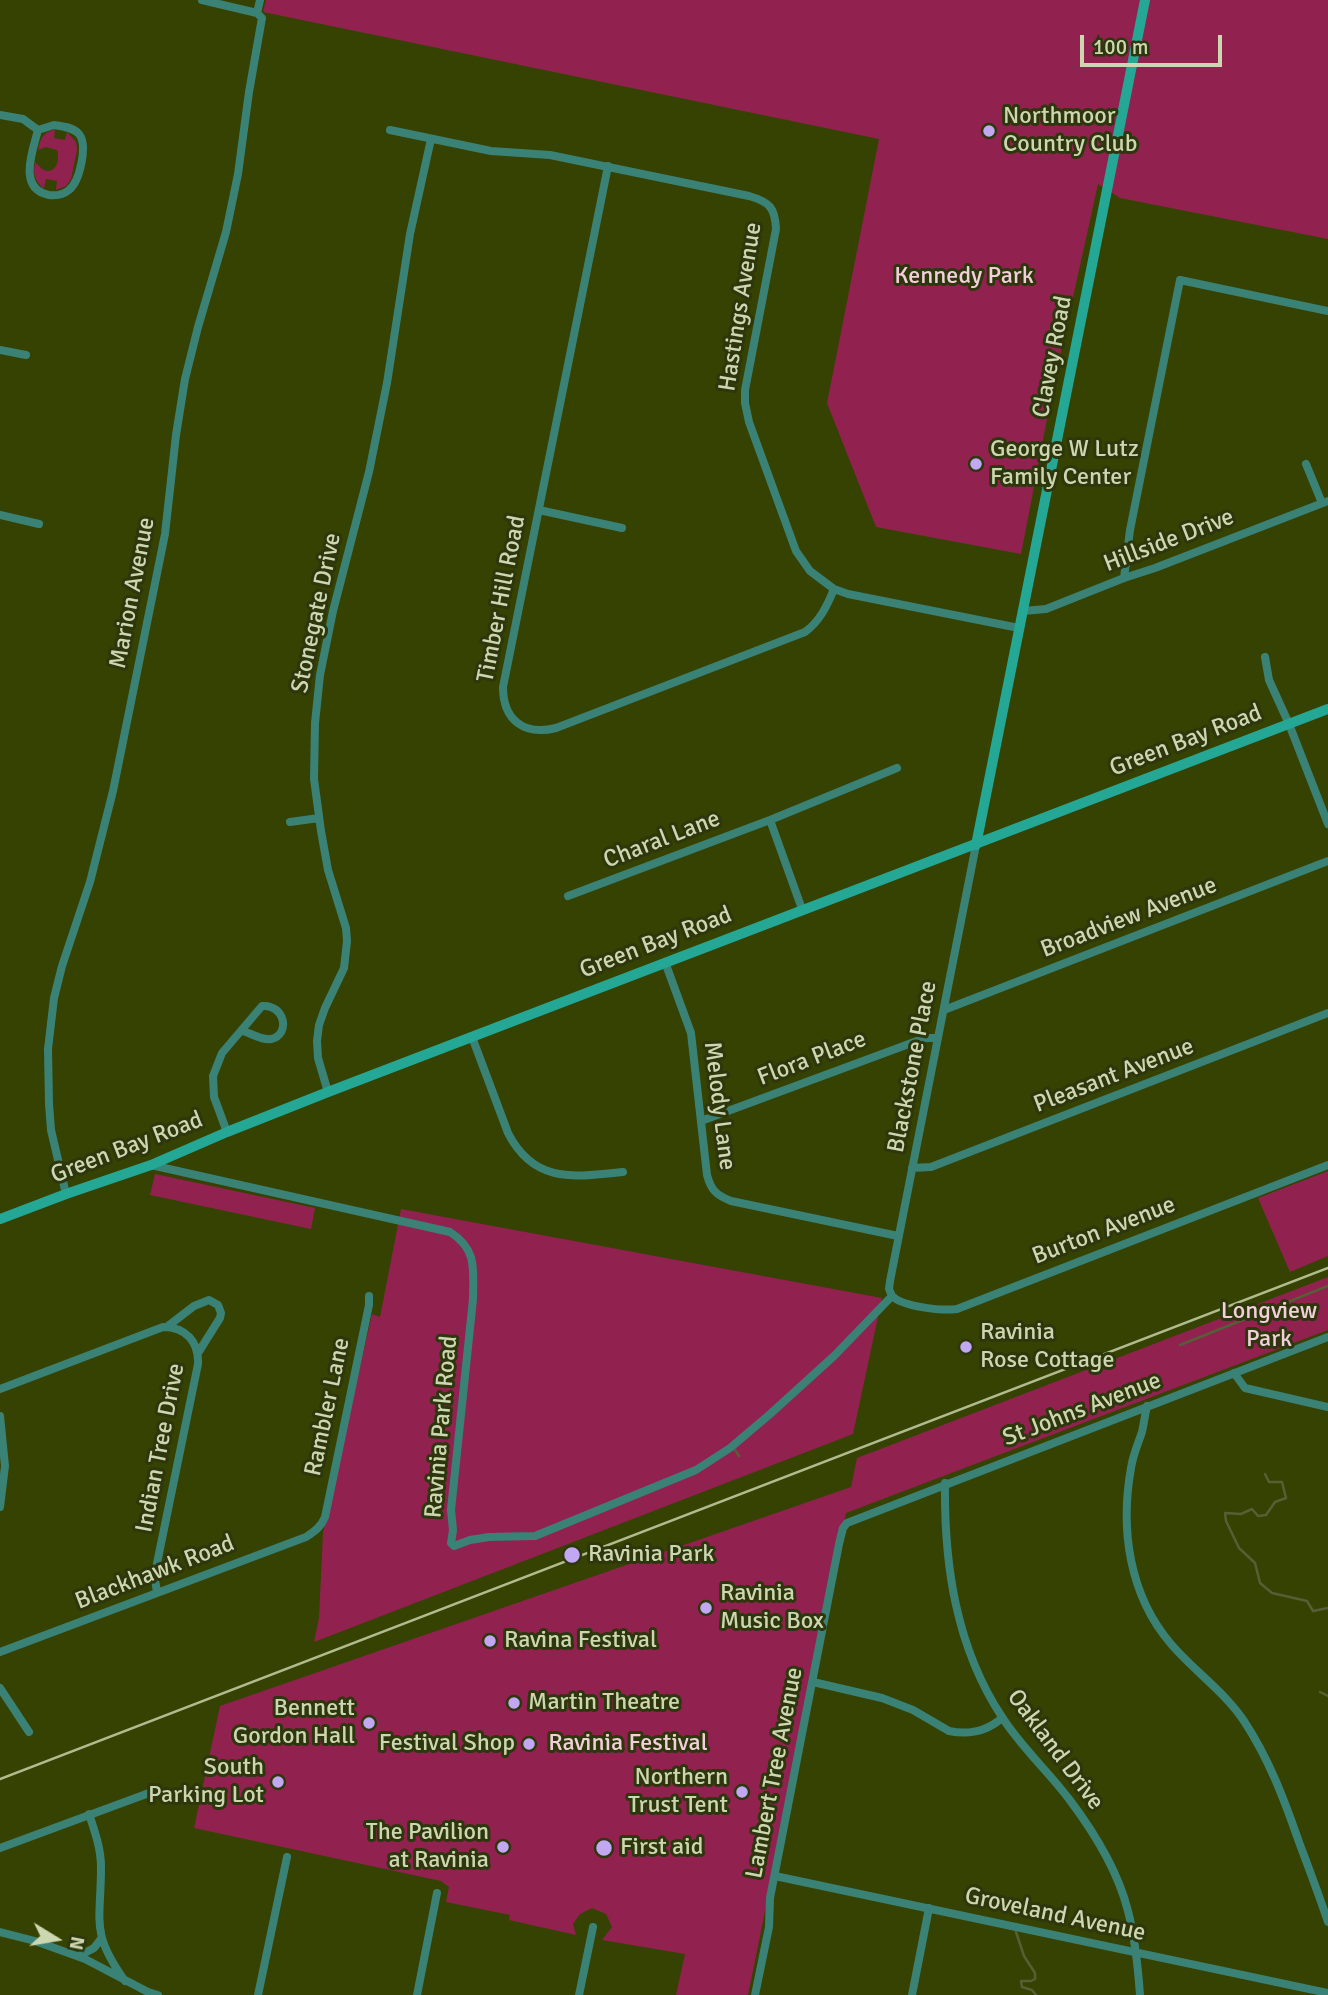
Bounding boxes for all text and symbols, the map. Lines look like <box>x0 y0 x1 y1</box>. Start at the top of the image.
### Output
scale bar <box>1083 21 1225 65</box>
text: 100 m <box>1093 34 1148 60</box>
place label: Northmoor Country Club <box>1003 103 1137 159</box>
marker: Northmoor Country Club <box>981 123 997 139</box>
street label: Hastings Avenue <box>713 221 769 393</box>
park label: Kennedy Park <box>894 263 1034 291</box>
street label: Clavey Road <box>1027 294 1079 420</box>
place label: George W Lutz Family Center <box>990 436 1139 492</box>
marker: George W Lutz Family Center <box>968 456 984 472</box>
street label: Hillside Drive <box>1100 503 1238 579</box>
street label: Timber Hill Road <box>472 513 532 685</box>
street label: Marion Avenue <box>104 515 162 671</box>
street label: Stonegate Drive <box>286 530 348 696</box>
street label: Green Bay Road <box>1106 699 1266 783</box>
street label: Charal Lane <box>600 805 724 875</box>
street label: Broadview Avenue <box>1037 871 1221 965</box>
street label: Green Bay Road <box>576 901 736 985</box>
street label: Blackstone Place <box>882 979 944 1155</box>
street label: Flora Place <box>754 1025 870 1093</box>
street label: Pleasant Avenue <box>1030 1032 1198 1120</box>
street label: Melody Lane <box>697 1040 741 1172</box>
street label: Green Bay Road <box>47 1106 207 1190</box>
street label: Burton Avenue <box>1028 1190 1180 1272</box>
park label: Longview Park <box>1221 1298 1317 1354</box>
place label: Ravinia Rose Cottage <box>980 1319 1114 1375</box>
street label: Rambler Lane <box>299 1335 357 1479</box>
street label: Ravinia Park Road <box>420 1335 464 1519</box>
marker: Ravinia Rose Cottage <box>958 1339 974 1355</box>
street label: Indian Tree Drive <box>130 1361 192 1535</box>
street label: St Johns Avenue <box>999 1367 1165 1453</box>
street label: Blackhawk Road <box>71 1529 239 1617</box>
place label: Ravinia Park <box>588 1541 714 1569</box>
marker: Ravinia Park <box>562 1545 582 1565</box>
place label: Ravinia Music Box <box>720 1580 824 1636</box>
marker: Ravinia Music Box <box>698 1600 714 1616</box>
place label: Ravina Festival <box>504 1627 657 1655</box>
marker: Ravina Festival <box>482 1633 498 1649</box>
street label: Lambert Tree Avenue <box>740 1665 810 1881</box>
street label: Oakland Drive <box>1000 1684 1110 1816</box>
place label: Martin Theatre <box>528 1689 680 1717</box>
place label: Bennett Gordon Hall <box>233 1695 355 1751</box>
marker: Martin Theatre <box>506 1695 522 1711</box>
marker: Bennett Gordon Hall <box>361 1715 377 1731</box>
place label: Festival Shop <box>379 1730 515 1758</box>
park label: Ravinia Festival <box>548 1730 708 1758</box>
marker: Festival Shop <box>521 1736 537 1752</box>
place label: South Parking Lot <box>148 1754 264 1810</box>
place label: Northern Trust Tent <box>628 1764 728 1820</box>
marker: South Parking Lot <box>270 1774 286 1790</box>
marker: Northern Trust Tent <box>734 1784 750 1800</box>
place label: The Pavilion at Ravinia <box>366 1819 489 1875</box>
place label: First aid <box>620 1834 703 1862</box>
marker: First aid <box>594 1838 614 1858</box>
marker: The Pavilion at Ravinia <box>495 1839 511 1855</box>
street label: Groveland Avenue <box>962 1882 1148 1948</box>
north arrow <box>21 1904 91 1974</box>
text: N <box>64 1934 90 1952</box>

